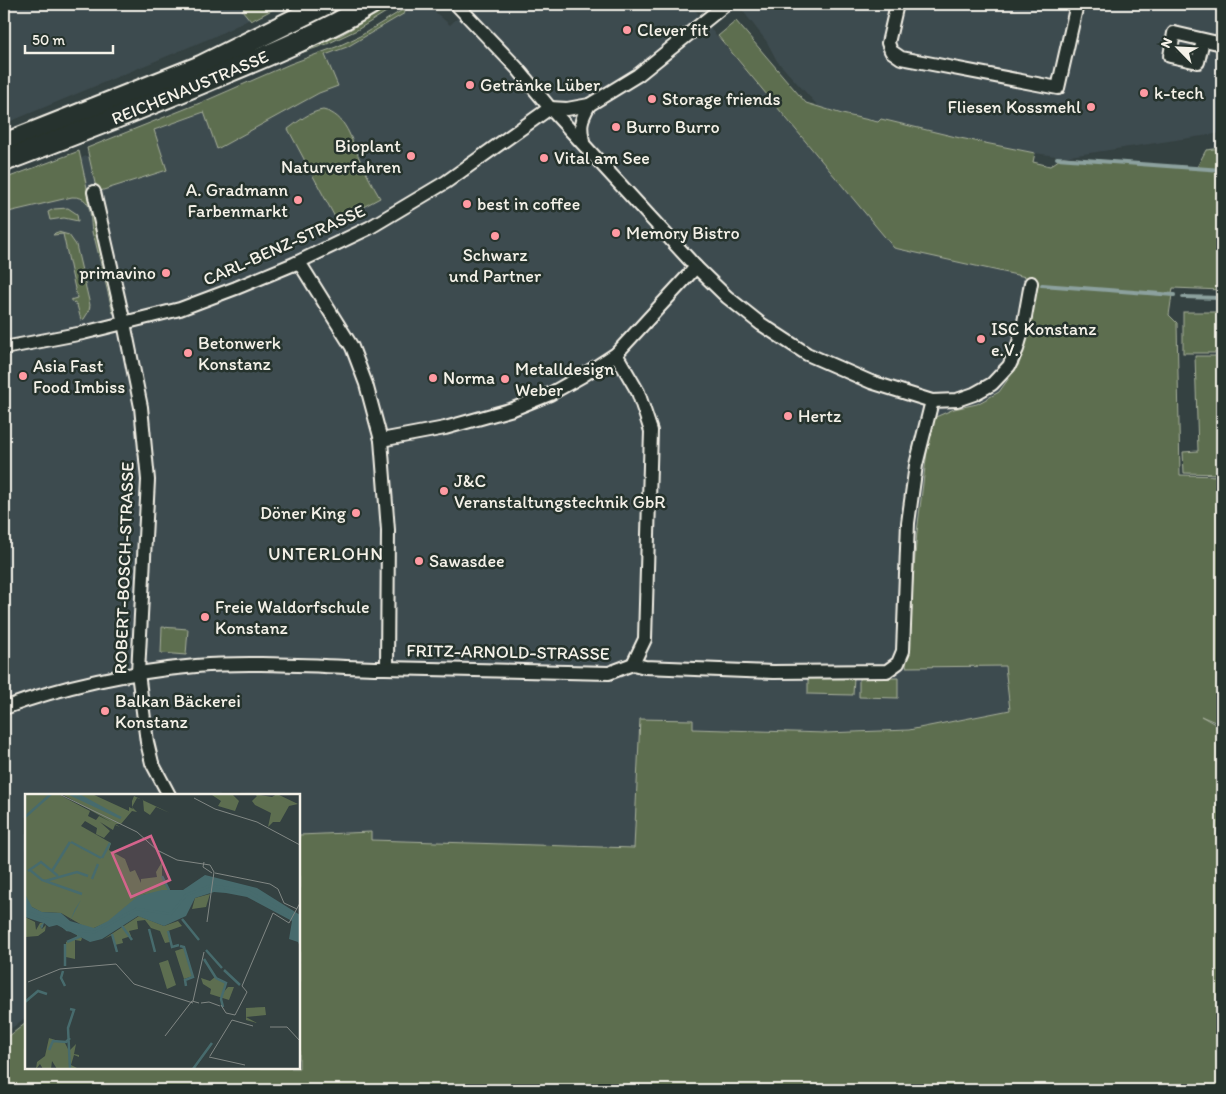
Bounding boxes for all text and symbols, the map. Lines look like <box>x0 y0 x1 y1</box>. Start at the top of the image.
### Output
place label: Clever fit <box>637 19 709 41</box>
scale bar <box>25 22 112 54</box>
north arrow <box>1154 22 1204 72</box>
marker: Clever fit <box>621 24 633 36</box>
text: 50 m <box>32 31 65 49</box>
text: N <box>1157 35 1176 51</box>
street label: REICHENAUSTRASSE <box>108 45 272 130</box>
place label: Getränke Lüber <box>480 74 601 96</box>
marker: Getränke Lüber <box>464 79 476 91</box>
place label: k-tech <box>1154 82 1204 104</box>
marker: k-tech <box>1138 87 1150 99</box>
place label: Storage friends <box>662 88 781 110</box>
marker: Storage friends <box>646 93 658 105</box>
place label: Fliesen Kossmehl <box>947 96 1081 118</box>
marker: Fliesen Kossmehl <box>1085 101 1097 113</box>
place label: Burro Burro <box>626 116 720 138</box>
marker: Burro Burro <box>610 121 622 133</box>
place label: Bioplant Naturverfahren <box>281 135 401 178</box>
place label: Vital am See <box>554 147 650 169</box>
marker: Bioplant Naturverfahren <box>405 150 417 162</box>
marker: Vital am See <box>538 152 550 164</box>
place label: A. Gradmann Farbenmarkt <box>186 179 288 222</box>
place label: best in coffee <box>477 193 580 215</box>
marker: A. Gradmann Farbenmarkt <box>292 194 304 206</box>
marker: best in coffee <box>461 198 473 210</box>
street label: CARL-BENZ-STRASSE <box>200 199 368 291</box>
place label: Memory Bistro <box>626 222 740 244</box>
marker: Memory Bistro <box>610 227 622 239</box>
marker: Schwarz und Partner <box>489 230 501 242</box>
place label: Schwarz und Partner <box>449 244 542 287</box>
place label: primavino <box>79 262 156 284</box>
marker: primavino <box>160 267 172 279</box>
place label: ISC Konstanz e.V. <box>991 318 1096 361</box>
place label: Betonwerk Konstanz <box>198 332 281 375</box>
marker: ISC Konstanz e.V. <box>975 333 987 345</box>
marker: Betonwerk Konstanz <box>182 347 194 359</box>
place label: Asia Fast Food Imbiss <box>33 355 125 398</box>
place label: Metalldesign Weber <box>515 358 614 401</box>
place label: Norma <box>443 367 495 389</box>
marker: Asia Fast Food Imbiss <box>17 370 29 382</box>
marker: Norma <box>427 372 439 384</box>
marker: Metalldesign Weber <box>499 373 511 385</box>
place label: Hertz <box>798 405 842 427</box>
marker: Hertz <box>782 410 794 422</box>
street label: ROBERT-BOSCH-STRASSE <box>109 461 139 675</box>
place label: J&C Veranstaltungstechnik GbR <box>454 470 666 513</box>
marker: J&C Veranstaltungstechnik GbR <box>438 485 450 497</box>
place label: Döner King <box>260 502 347 524</box>
marker: Döner King <box>350 507 362 519</box>
district label: UNTERLOHN <box>268 542 384 565</box>
place label: Sawasdee <box>429 550 505 572</box>
marker: Sawasdee <box>413 555 425 567</box>
place label: Freie Waldorfschule Konstanz <box>215 596 370 639</box>
marker: Freie Waldorfschule Konstanz <box>199 611 211 623</box>
street label: FRITZ-ARNOLD-STRASSE <box>406 639 610 665</box>
place label: Balkan Bäckerei Konstanz <box>115 690 241 733</box>
marker: Balkan Bäckerei Konstanz <box>99 705 111 717</box>
inset map <box>25 794 300 1069</box>

